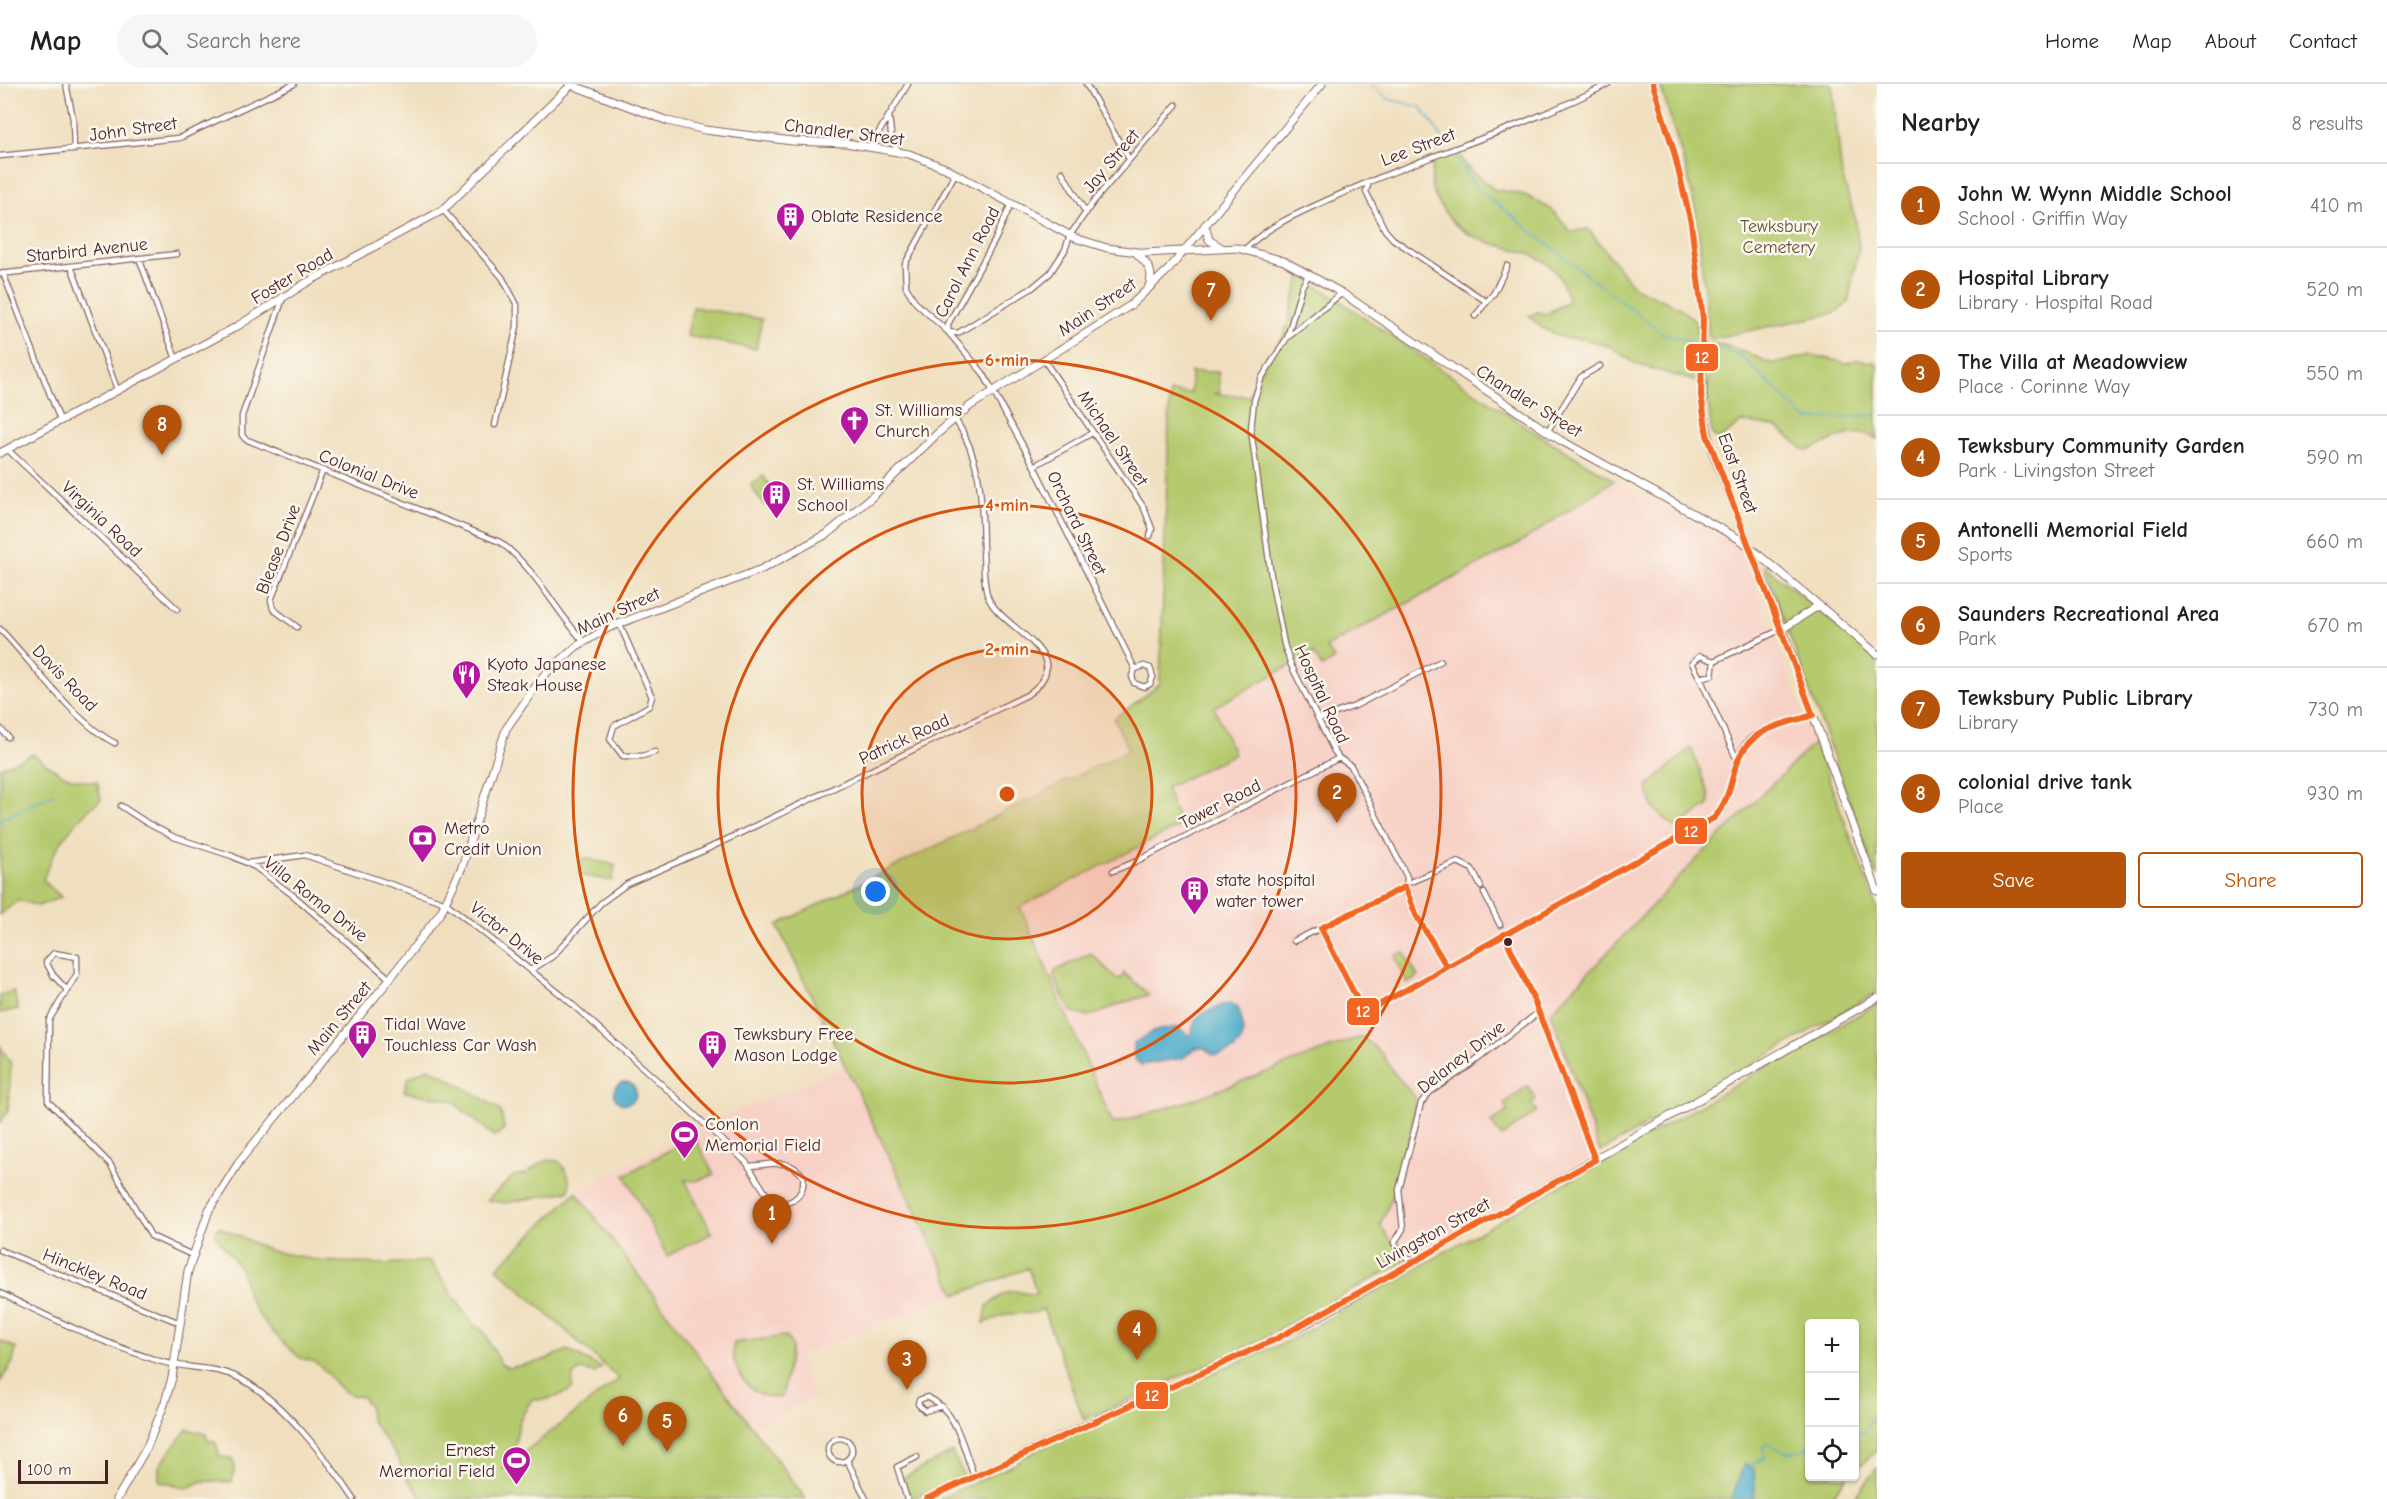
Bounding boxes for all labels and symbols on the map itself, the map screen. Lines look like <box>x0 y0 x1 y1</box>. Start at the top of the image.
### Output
street label: John Street <box>88 113 179 146</box>
street label: Chandler Street <box>783 115 906 150</box>
street label: Lee Street <box>1378 123 1459 171</box>
street label: Jay Street <box>1079 125 1145 197</box>
building icon: Oblate Residence <box>774 200 806 242</box>
street label: Carol Ann Road <box>930 203 1004 321</box>
place label: Oblate Residence <box>811 206 942 227</box>
park label: Tewksbury Cemetery <box>1740 216 1819 258</box>
street label: Starbird Avenue <box>25 234 149 267</box>
street label: Foster Road <box>247 244 337 309</box>
pin: 7 <box>1192 272 1230 321</box>
street label: Main Street <box>1054 273 1141 341</box>
line badge: 12 <box>1685 343 1719 372</box>
text: 12 <box>1695 349 1709 367</box>
text: 6 min <box>985 350 1029 371</box>
street label: Chandler Street <box>1472 361 1586 443</box>
street label: Michael Street <box>1073 386 1153 491</box>
place label: St. Williams Church <box>875 400 962 442</box>
church icon: St. Williams Church <box>838 404 870 446</box>
pin: 8 <box>142 406 182 455</box>
street label: East Street <box>1713 430 1762 517</box>
street label: Colonial Drive <box>316 445 422 504</box>
street label: Orchard Street <box>1042 468 1111 579</box>
place label: St. Williams School <box>797 474 884 516</box>
street label: Virginia Road <box>57 477 146 562</box>
building icon: St. Williams School <box>760 478 792 520</box>
text: 4 min <box>985 495 1029 516</box>
street label: Blease Drive <box>252 501 305 597</box>
street label: Main Street <box>573 583 664 640</box>
text: 2 min <box>985 639 1029 660</box>
street label: Davis Road <box>28 641 102 716</box>
street label: Hospital Road <box>1290 642 1354 747</box>
place label: Kyoto Japanese Steak House <box>487 654 606 696</box>
restaurant icon: Kyoto Japanese Steak House <box>450 658 482 700</box>
street label: Patrick Road <box>856 709 953 770</box>
pin: 2 <box>1318 774 1356 823</box>
street label: Tower Road <box>1176 775 1264 834</box>
centre of rings <box>997 784 1017 804</box>
line badge: 12 <box>1674 817 1708 845</box>
place label: Metro Credit Union <box>444 818 542 860</box>
bank icon: Metro Credit Union <box>407 822 439 864</box>
text: 12 <box>1684 823 1698 841</box>
street label: Villa Roma Drive <box>260 852 372 946</box>
place label: state hospital water tower <box>1216 870 1315 912</box>
building icon: state hospital water tower <box>1179 874 1211 916</box>
your location <box>861 877 890 906</box>
street label: Victor Drive <box>466 897 548 969</box>
unlabelled marker <box>1502 936 1514 948</box>
street label: Main Street <box>303 977 377 1059</box>
line badge: 12 <box>1346 997 1380 1026</box>
text: 12 <box>1356 1003 1370 1021</box>
place label: Tidal Wave Touchless Car Wash <box>384 1014 537 1056</box>
street label: Delaney Drive <box>1413 1017 1509 1098</box>
building icon: Tidal Wave Touchless Car Wash <box>347 1018 379 1060</box>
place label: Tewksbury Free Mason Lodge <box>734 1024 853 1066</box>
building icon: Tewksbury Free Mason Lodge <box>697 1028 729 1070</box>
place label: Conlon Memorial Field <box>705 1114 821 1156</box>
sports icon: Conlon Memorial Field <box>668 1118 700 1160</box>
street label: Livingston Street <box>1373 1193 1495 1273</box>
pin: 1 <box>752 1194 792 1244</box>
street label: Hinckley Road <box>40 1244 150 1305</box>
pin: 4 <box>1118 1310 1156 1360</box>
pin: 3 <box>888 1340 926 1390</box>
line badge: 12 <box>1135 1381 1169 1410</box>
text: 12 <box>1145 1387 1159 1405</box>
pin: 6 <box>604 1396 642 1446</box>
pin: 5 <box>648 1402 686 1452</box>
place label: Ernest Memorial Field <box>379 1440 496 1482</box>
sports icon: Ernest Memorial Field <box>500 1444 532 1486</box>
scale bar <box>18 1457 108 1484</box>

